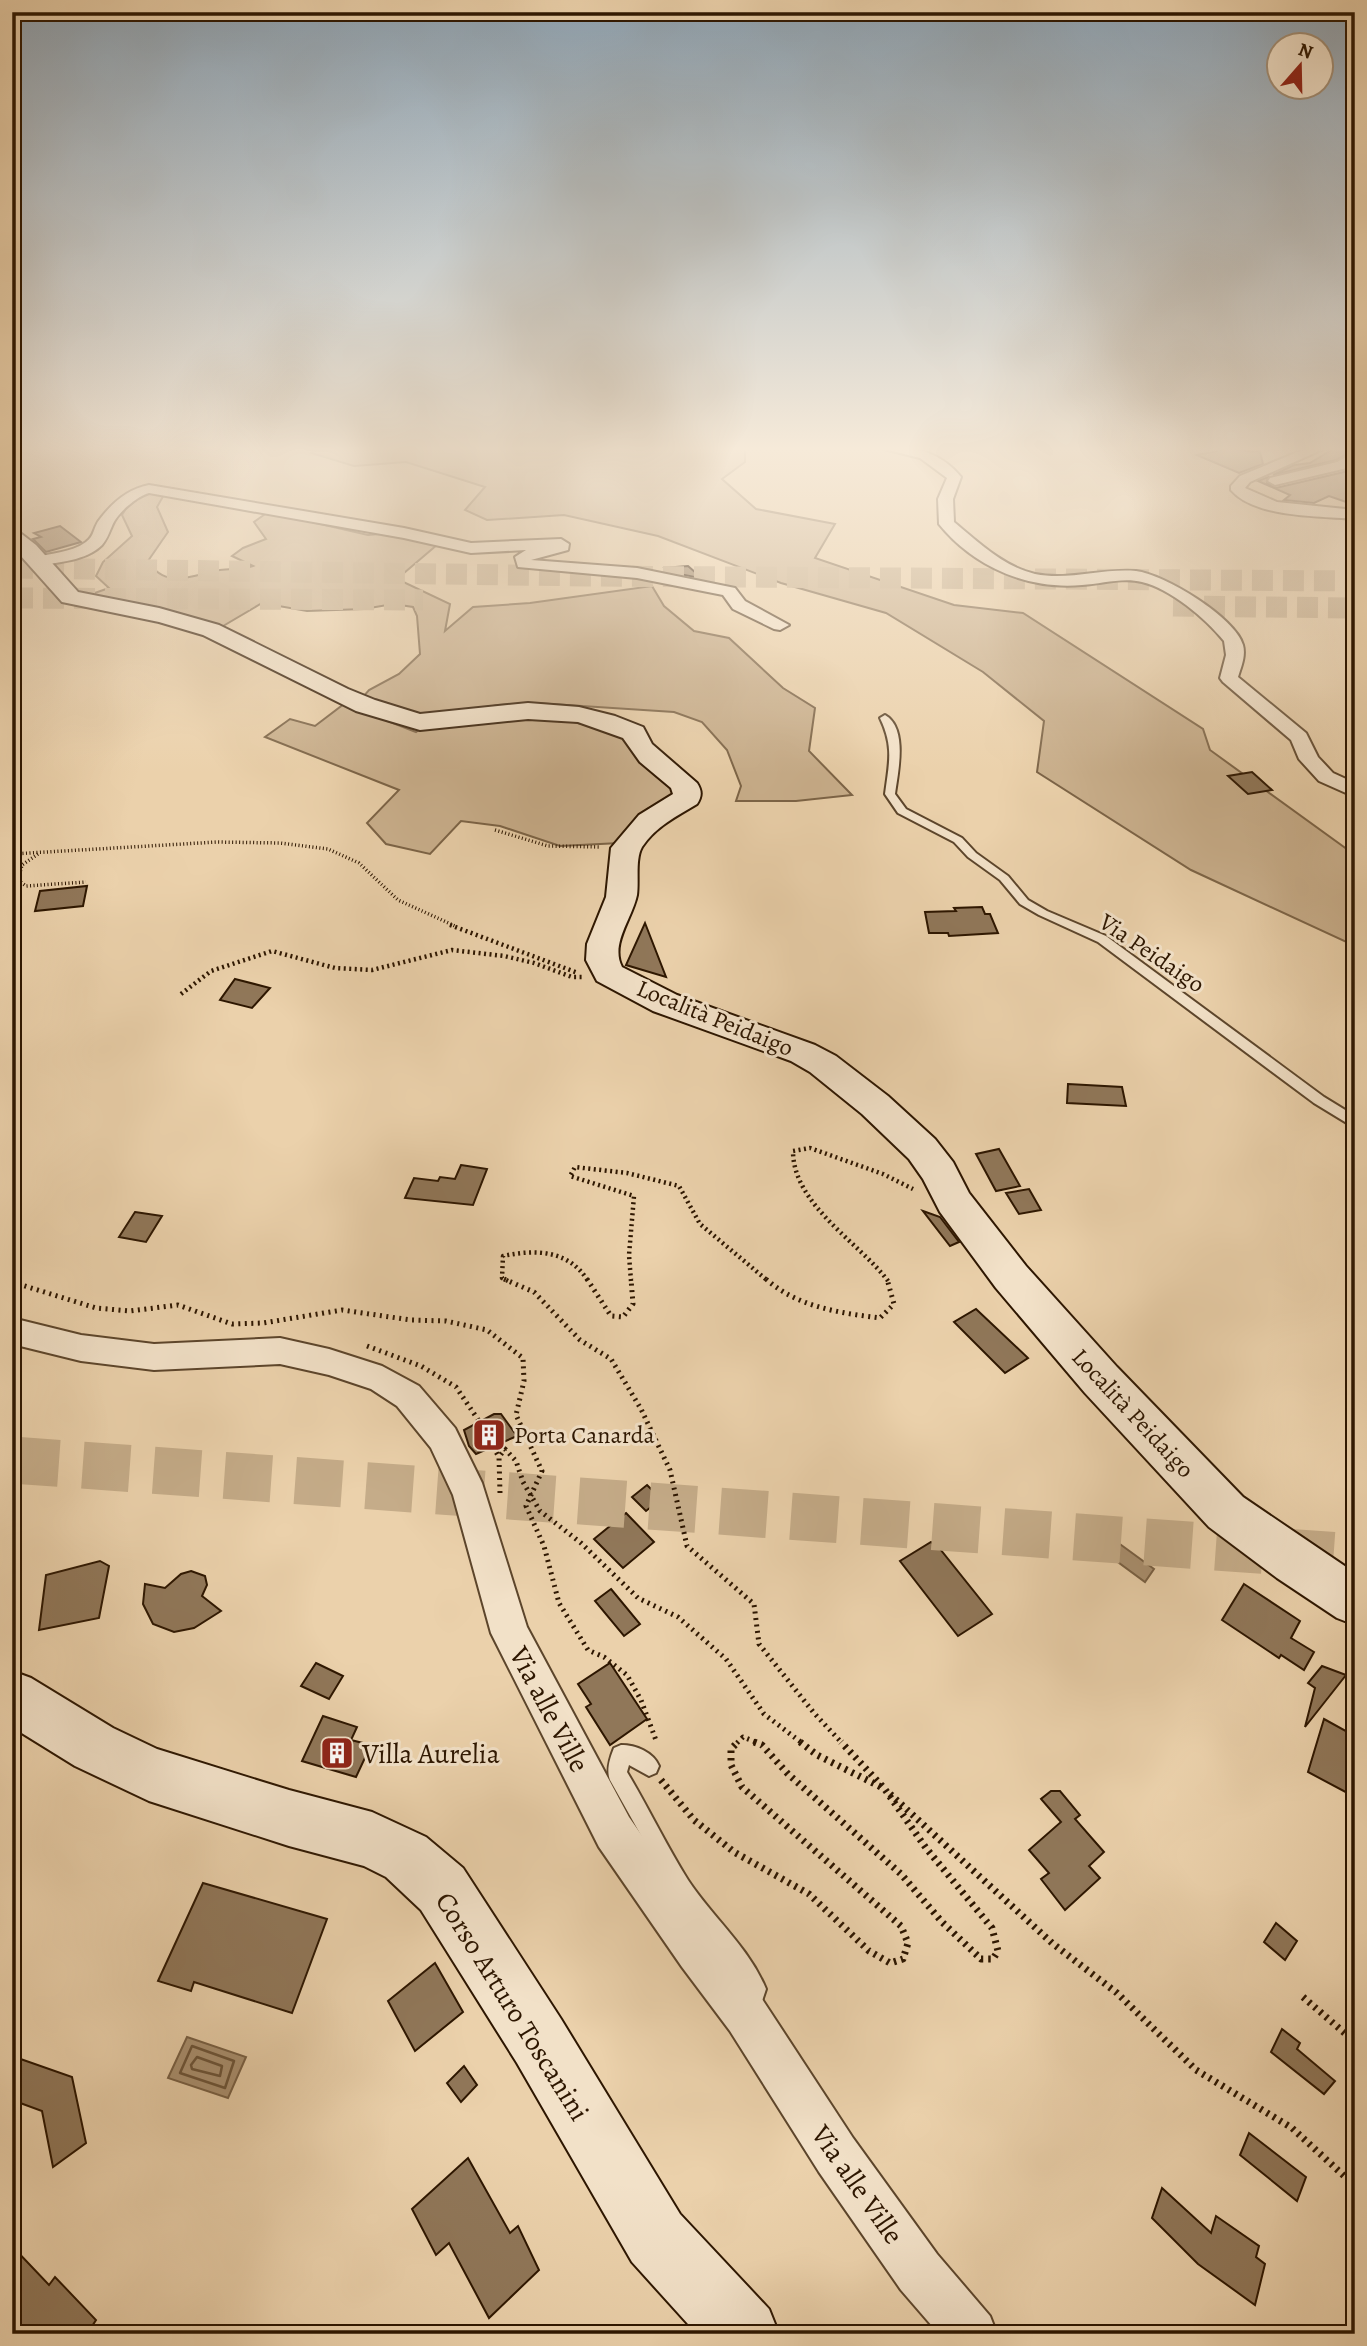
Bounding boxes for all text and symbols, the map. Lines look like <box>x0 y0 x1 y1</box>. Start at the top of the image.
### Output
north arrow <box>1266 32 1336 102</box>
text: N <box>1295 36 1317 66</box>
street label: Via Peidaigo <box>1092 905 1211 1000</box>
street label: Località Peidaigo <box>632 972 798 1064</box>
street label: Località Peidaigo <box>1065 1341 1201 1485</box>
building icon: Porta Canarda <box>470 1416 508 1454</box>
place label: Porta Canarda <box>514 1419 656 1451</box>
street label: Via alle Ville <box>500 1639 598 1779</box>
building icon: Villa Aurelia <box>318 1734 356 1772</box>
place label: Villa Aurelia <box>361 1735 500 1773</box>
street label: Corso Arturo Toscanini <box>426 1885 598 2128</box>
street label: Via alle Ville <box>802 2117 912 2252</box>

